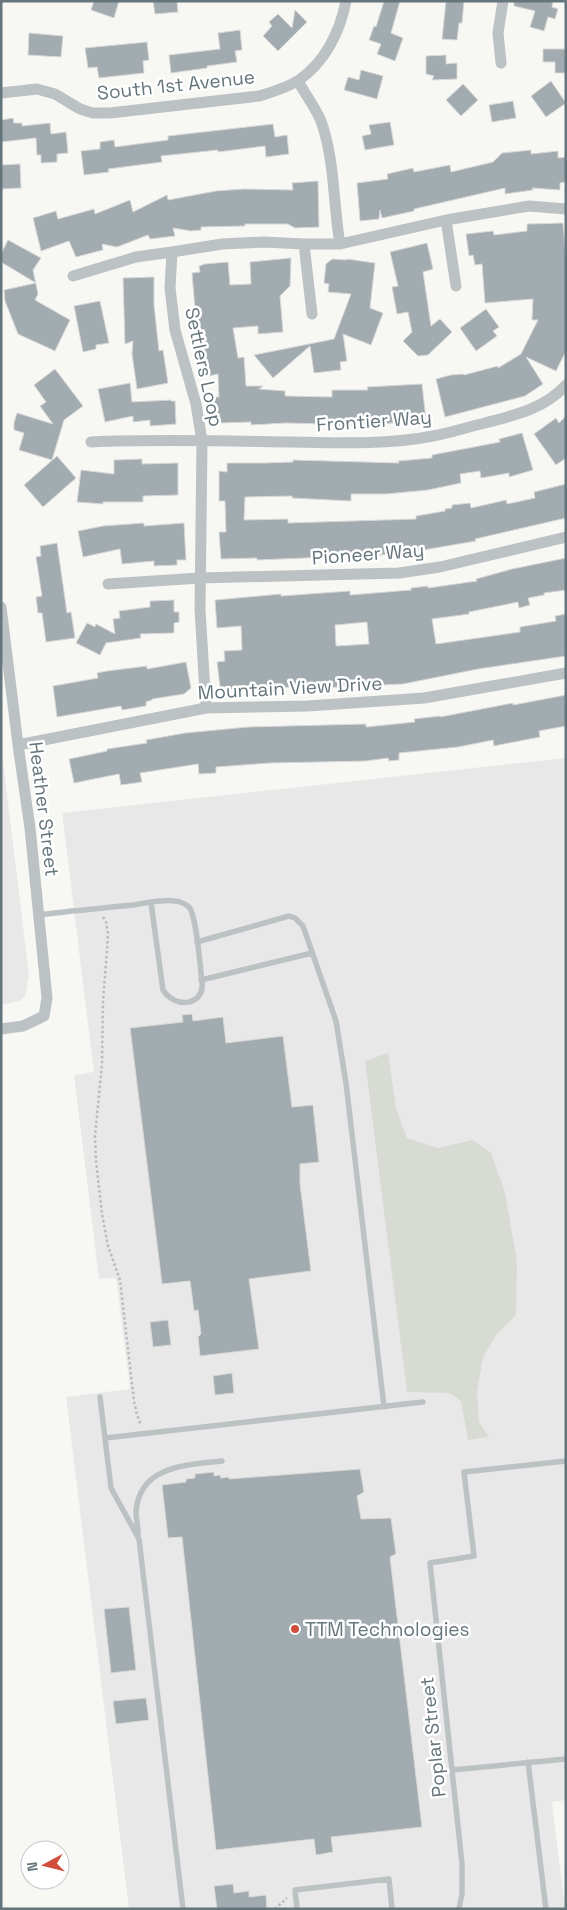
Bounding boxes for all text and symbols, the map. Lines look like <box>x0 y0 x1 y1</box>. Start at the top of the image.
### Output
street label: South 1st Avenue <box>96 64 256 106</box>
street label: Settlers Loop <box>179 305 229 429</box>
street label: Frontier Way <box>316 405 432 437</box>
street label: Pioneer Way <box>311 538 425 570</box>
street label: Mountain View Drive <box>197 671 383 705</box>
street label: Heather Street <box>23 740 65 878</box>
place label: TTM Technologies <box>305 1617 470 1642</box>
marker: TTM Technologies <box>289 1623 301 1635</box>
street label: Poplar Street <box>414 1676 452 1798</box>
north arrow <box>20 1840 70 1890</box>
text: N <box>23 1861 42 1872</box>

